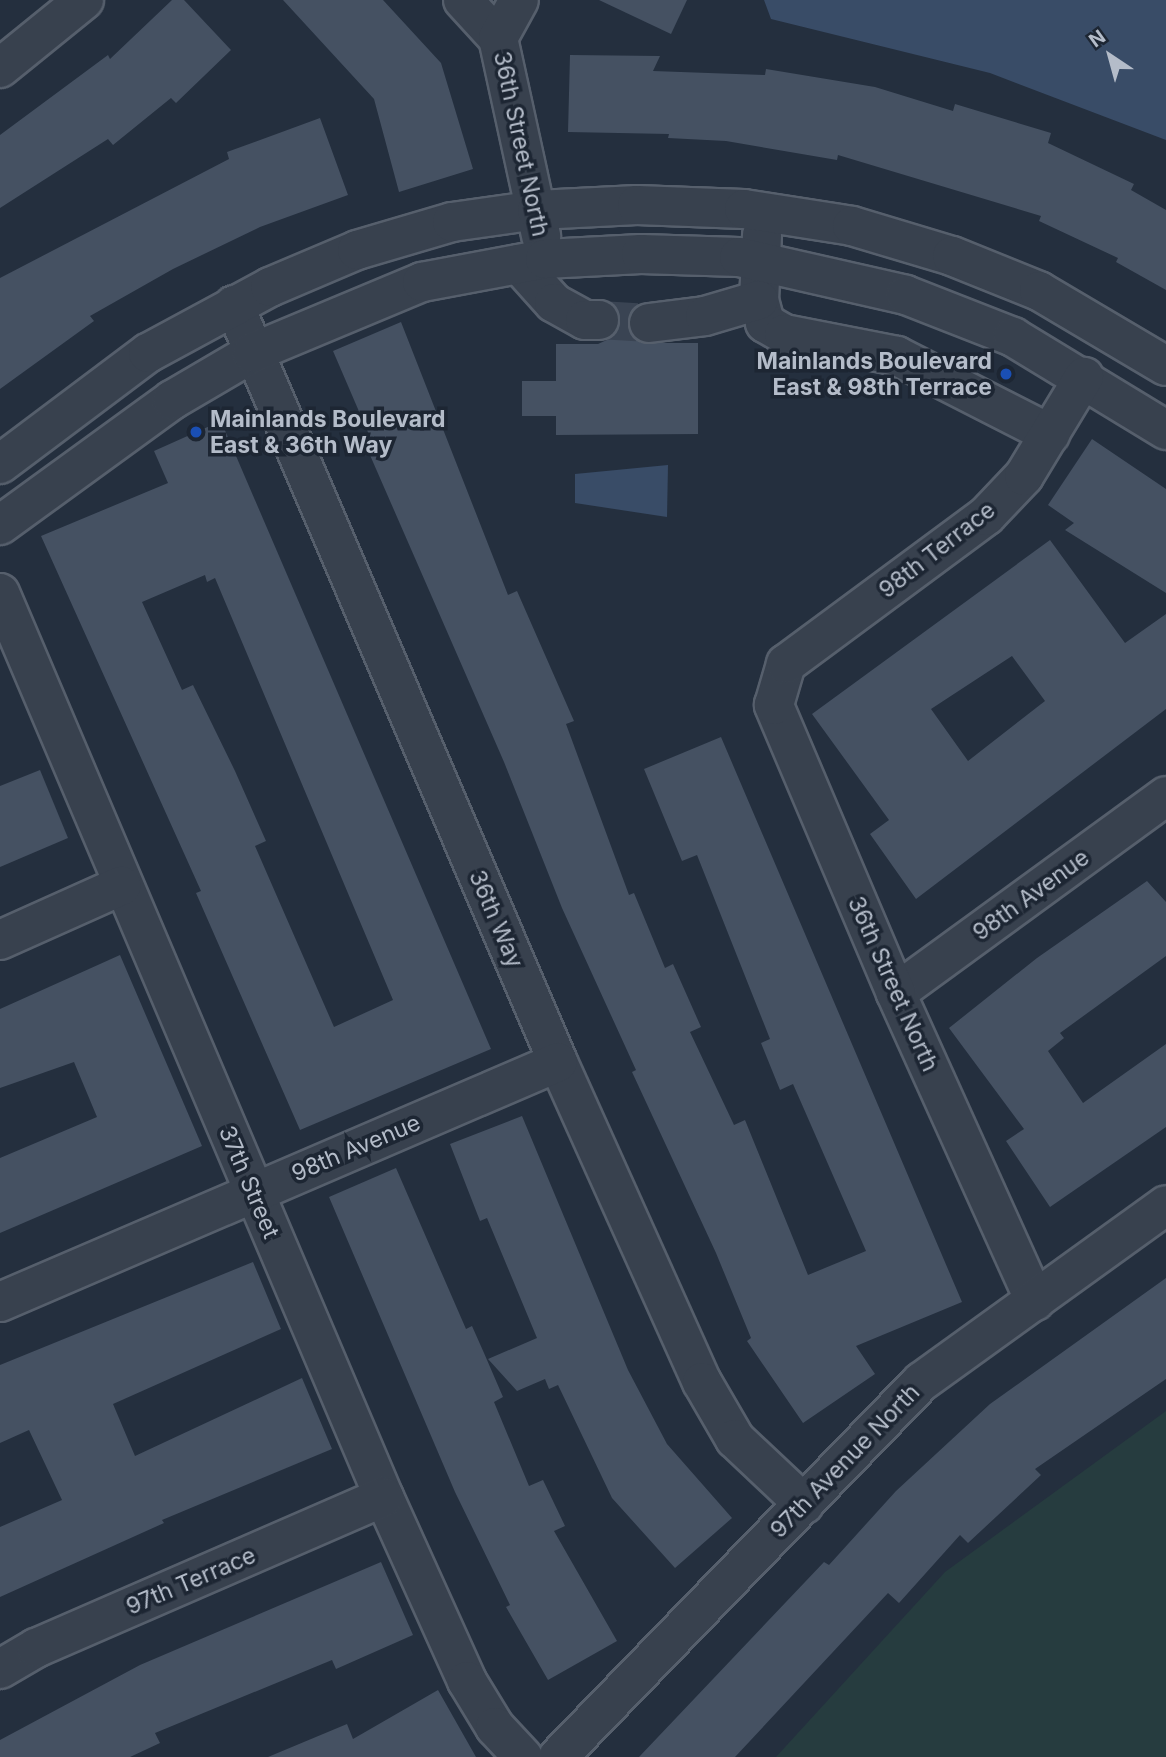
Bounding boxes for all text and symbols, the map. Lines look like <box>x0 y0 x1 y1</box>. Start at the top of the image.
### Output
north arrow <box>1075 21 1145 91</box>
text: N <box>1085 25 1110 52</box>
street label: 36th Street North <box>488 49 554 239</box>
place label: Mainlands Boulevard East & 98th Terrace <box>757 347 992 401</box>
marker: Mainlands Boulevard East & 98th Terrace <box>998 366 1014 382</box>
place label: Mainlands Boulevard East & 36th Way <box>210 405 445 459</box>
marker: Mainlands Boulevard East & 36th Way <box>188 424 204 440</box>
street label: 98th Terrace <box>873 496 1001 604</box>
street label: 98th Avenue <box>968 844 1094 946</box>
street label: 36th Way <box>463 866 529 972</box>
street label: 36th Street North <box>842 892 944 1076</box>
street label: 98th Avenue <box>288 1109 424 1187</box>
street label: 37th Street <box>213 1122 285 1242</box>
street label: 97th Avenue North <box>765 1378 925 1544</box>
street label: 97th Terrace <box>122 1541 260 1621</box>

